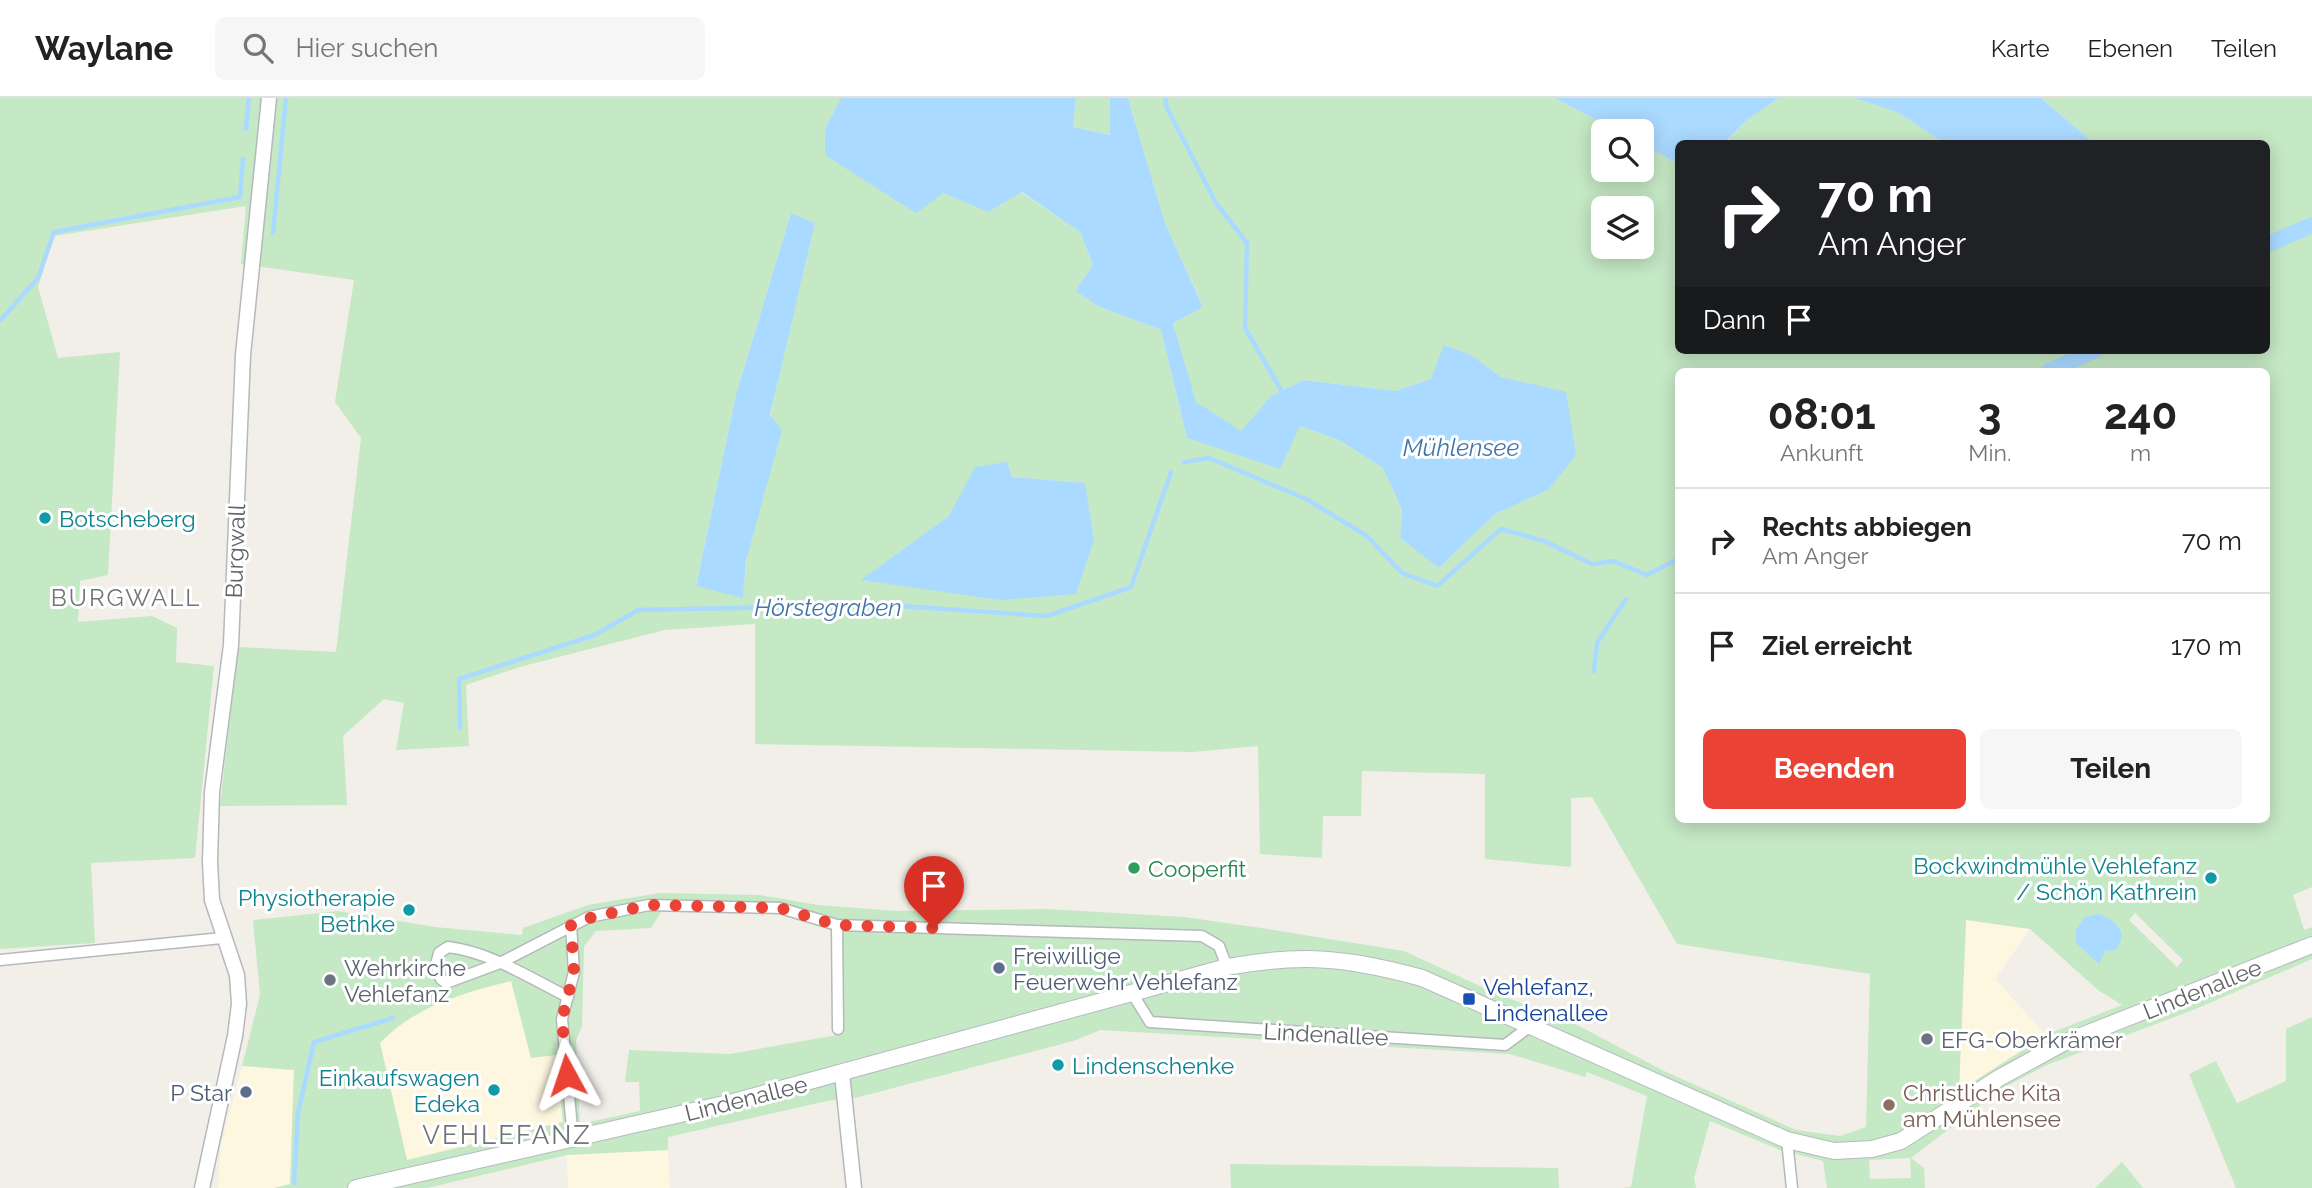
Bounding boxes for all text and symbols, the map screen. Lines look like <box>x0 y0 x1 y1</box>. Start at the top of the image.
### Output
search box <box>215 17 705 80</box>
text: Waylane <box>35 29 173 68</box>
icon: search <box>239 29 277 67</box>
text: Hier suchen <box>295 33 439 63</box>
text: Karte <box>1991 34 2050 63</box>
text: Ebenen <box>2088 34 2173 63</box>
text: Teilen <box>2211 34 2277 63</box>
map controls <box>1591 119 1654 259</box>
button: search <box>1591 119 1654 182</box>
text: 70 m <box>1818 166 1933 223</box>
icon: right <box>1703 168 1794 259</box>
button: layers <box>1591 196 1654 259</box>
text: Am Anger <box>1818 225 1966 262</box>
icon: arrive <box>1780 301 1818 339</box>
text: Dann <box>1703 305 1766 335</box>
text: 08:01 <box>1768 390 1876 439</box>
text: 3 <box>1978 390 2002 439</box>
text: 240 <box>2104 390 2177 439</box>
water label: Mühlensee <box>1403 433 1519 462</box>
text: Ankunft <box>1780 439 1863 466</box>
text: Min. <box>1968 439 2011 466</box>
text: m <box>2130 439 2151 466</box>
street label: Burgwall <box>220 503 250 599</box>
place label: Botscheberg <box>59 505 196 532</box>
marker: Botscheberg <box>37 510 53 526</box>
text: Rechts abbiegen <box>1762 512 1972 542</box>
icon: right <box>1703 522 1741 560</box>
text: 70 m <box>2182 526 2242 556</box>
text: Am Anger <box>1762 542 1869 569</box>
district label: BURGWALL <box>51 583 201 612</box>
water label: Hörstegraben <box>754 593 902 622</box>
icon: arrive <box>1703 627 1741 665</box>
text: Ziel erreicht <box>1762 631 1912 661</box>
text: 170 m <box>2171 631 2242 661</box>
button: Beenden <box>1703 729 1966 809</box>
button: Teilen <box>1980 729 2242 809</box>
place label: Bockwindmühle Vehlefanz / Schön Kathrein <box>1913 852 2197 905</box>
place label: Cooperfit <box>1148 855 1247 882</box>
pin <box>904 856 964 928</box>
marker: Cooperfit <box>1126 860 1142 876</box>
icon: arrive <box>915 867 953 905</box>
marker: Bockwindmühle Vehlefanz / Schön Kathrein <box>2203 870 2219 886</box>
place label: Physiotherapie Bethke <box>238 884 395 937</box>
marker: Physiotherapie Bethke <box>401 902 417 918</box>
place label: Freiwillige Feuerwehr Vehlefanz <box>1013 942 1238 995</box>
street label: Lindenallee <box>2139 953 2265 1025</box>
place label: Wehrkirche Vehlefanz <box>344 954 466 1007</box>
marker: Freiwillige Feuerwehr Vehlefanz <box>991 960 1007 976</box>
marker: Wehrkirche Vehlefanz <box>322 972 338 988</box>
place label: Vehlefanz, Lindenallee <box>1483 973 1608 1026</box>
marker: Vehlefanz, Lindenallee <box>1461 991 1477 1007</box>
street label: Lindenallee <box>1263 1017 1389 1051</box>
place label: EFG-Oberkrämer <box>1941 1026 2123 1053</box>
marker: EFG-Oberkrämer <box>1919 1031 1935 1047</box>
position arrow <box>530 1038 604 1112</box>
place label: Lindenschenke <box>1072 1052 1234 1079</box>
marker: Lindenschenke <box>1050 1057 1066 1073</box>
place label: Einkaufswagen Edeka <box>319 1064 480 1117</box>
street label: Lindenallee <box>682 1070 810 1126</box>
place label: P Star <box>170 1079 232 1106</box>
place label: Christliche Kita am Mühlensee <box>1903 1079 2061 1132</box>
marker: Einkaufswagen Edeka <box>486 1082 502 1098</box>
marker: P Star <box>238 1084 254 1100</box>
marker: Christliche Kita am Mühlensee <box>1881 1097 1897 1113</box>
district label: VEHLEFANZ <box>422 1120 592 1150</box>

